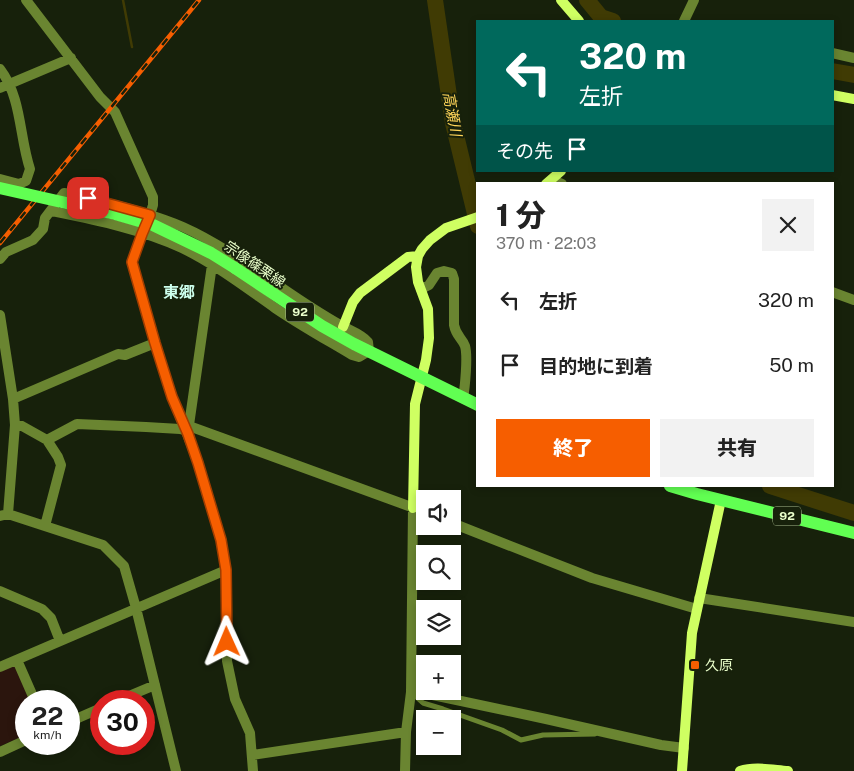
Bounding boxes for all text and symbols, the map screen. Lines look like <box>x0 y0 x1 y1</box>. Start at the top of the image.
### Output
text: 320 m <box>579 36 686 77</box>
icon: left <box>496 40 561 105</box>
text: 左折 <box>579 83 623 109</box>
water label: 高瀬川 <box>440 90 465 140</box>
icon: arrive <box>563 135 591 163</box>
text: その先 <box>496 140 553 162</box>
pin <box>67 177 109 219</box>
icon: arrive <box>74 184 102 212</box>
text: 1 分 <box>496 197 546 233</box>
button: close <box>762 199 814 251</box>
text: 370 m · 22:03 <box>496 234 596 253</box>
street label: 宗像篠栗線 <box>222 238 288 290</box>
district label: 東郷 <box>163 283 195 302</box>
icon: left <box>496 286 524 314</box>
text: 320 m <box>758 289 814 311</box>
text: 左折 <box>539 290 577 312</box>
road number: 92 <box>286 302 314 322</box>
icon: arrive <box>496 351 524 379</box>
text: 50 m <box>769 354 814 376</box>
text: 目的地に到着 <box>539 355 653 377</box>
button: 終了 <box>496 419 650 477</box>
button: 共有 <box>660 419 814 477</box>
map controls <box>416 490 461 755</box>
button: sound <box>416 490 461 535</box>
road number: 92 <box>773 506 801 526</box>
button: search <box>416 545 461 590</box>
button: layers <box>416 600 461 645</box>
position arrow <box>200 615 252 667</box>
button: + <box>416 655 461 700</box>
place label: 久原 <box>705 657 733 673</box>
marker: 久原 <box>689 659 701 671</box>
speed limit sign: 30 <box>90 690 155 755</box>
text: 22 <box>32 701 63 731</box>
button: − <box>416 710 461 755</box>
text: km/h <box>33 728 62 742</box>

